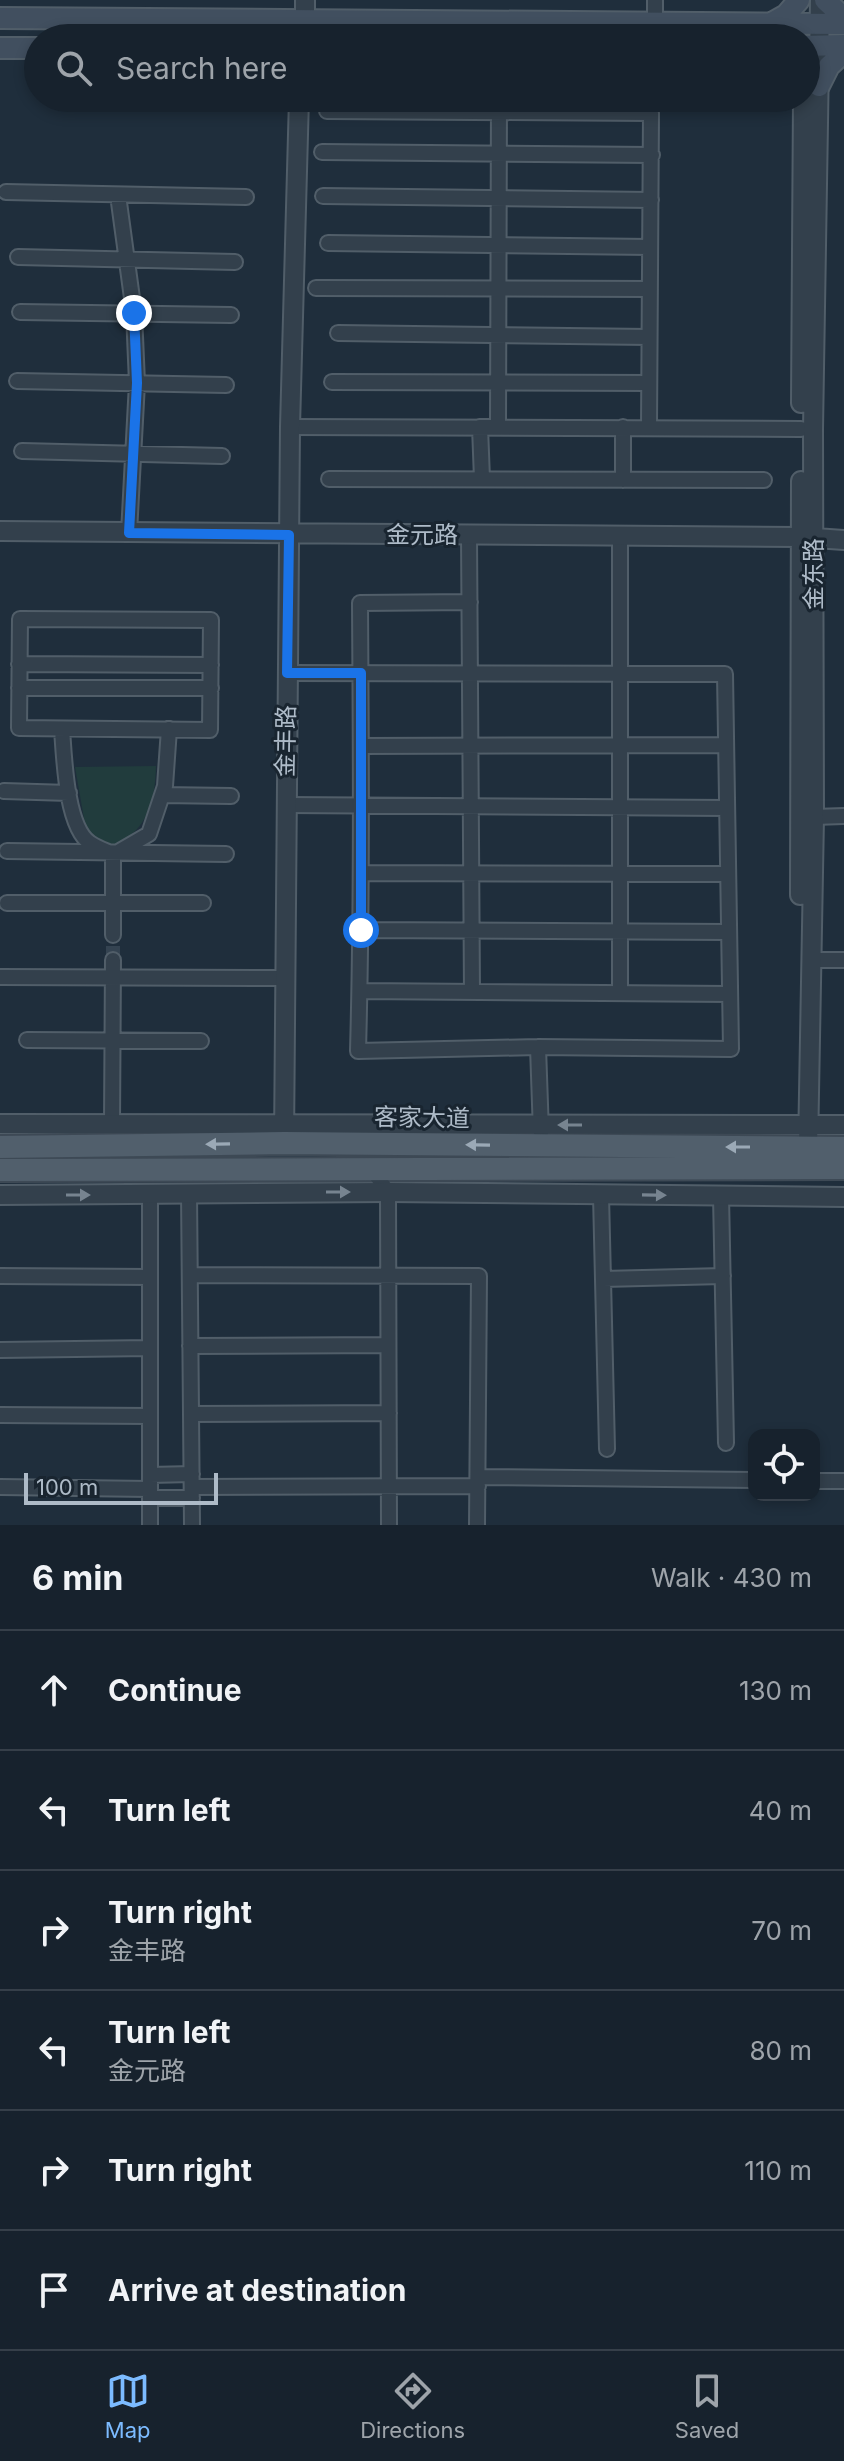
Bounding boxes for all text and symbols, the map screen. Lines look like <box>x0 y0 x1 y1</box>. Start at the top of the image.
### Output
search box <box>24 24 820 112</box>
icon: search <box>52 46 96 90</box>
text: Search here <box>116 50 288 86</box>
route end <box>116 295 152 331</box>
street label: 金元路 <box>386 520 458 549</box>
street label: 金东路 <box>799 538 828 610</box>
street label: 金丰路 <box>270 705 301 777</box>
route start <box>343 912 379 948</box>
street label: 客家大道 <box>374 1102 470 1133</box>
one-way arrow <box>557 1119 582 1131</box>
one-way arrow <box>205 1138 230 1150</box>
one-way arrow <box>465 1139 490 1151</box>
one-way arrow <box>725 1141 750 1153</box>
one-way arrow <box>326 1186 351 1198</box>
one-way arrow <box>66 1189 91 1201</box>
one-way arrow <box>642 1189 667 1202</box>
map controls <box>748 1429 820 1501</box>
button: locate <box>748 1429 820 1501</box>
scale bar <box>24 1469 218 1505</box>
text: 100 m <box>36 1474 98 1500</box>
text: 6 min <box>32 1557 124 1598</box>
text: Walk · 430 m <box>651 1562 812 1593</box>
icon: ahead <box>32 1668 76 1712</box>
text: Continue <box>108 1672 242 1708</box>
text: 130 m <box>739 1675 812 1706</box>
icon: left <box>32 1788 76 1832</box>
text: Turn left <box>108 1792 230 1828</box>
text: 40 m <box>749 1795 812 1826</box>
text: Turn right <box>108 1894 252 1930</box>
icon: right <box>32 1908 76 1952</box>
text: 70 m <box>751 1915 812 1946</box>
text: 金丰路 <box>108 1935 186 1966</box>
text: Turn left <box>108 2014 230 2050</box>
icon: left <box>32 2028 76 2072</box>
text: 80 m <box>749 2035 812 2066</box>
text: 金元路 <box>108 2055 186 2086</box>
icon: right <box>32 2148 76 2192</box>
text: Turn right <box>108 2152 252 2188</box>
text: 110 m <box>744 2155 812 2186</box>
icon: arrive <box>32 2268 76 2312</box>
text: Arrive at destination <box>108 2272 406 2308</box>
tab: Map <box>105 2369 151 2443</box>
tab: Directions <box>360 2369 465 2443</box>
tab: Saved <box>675 2369 739 2443</box>

